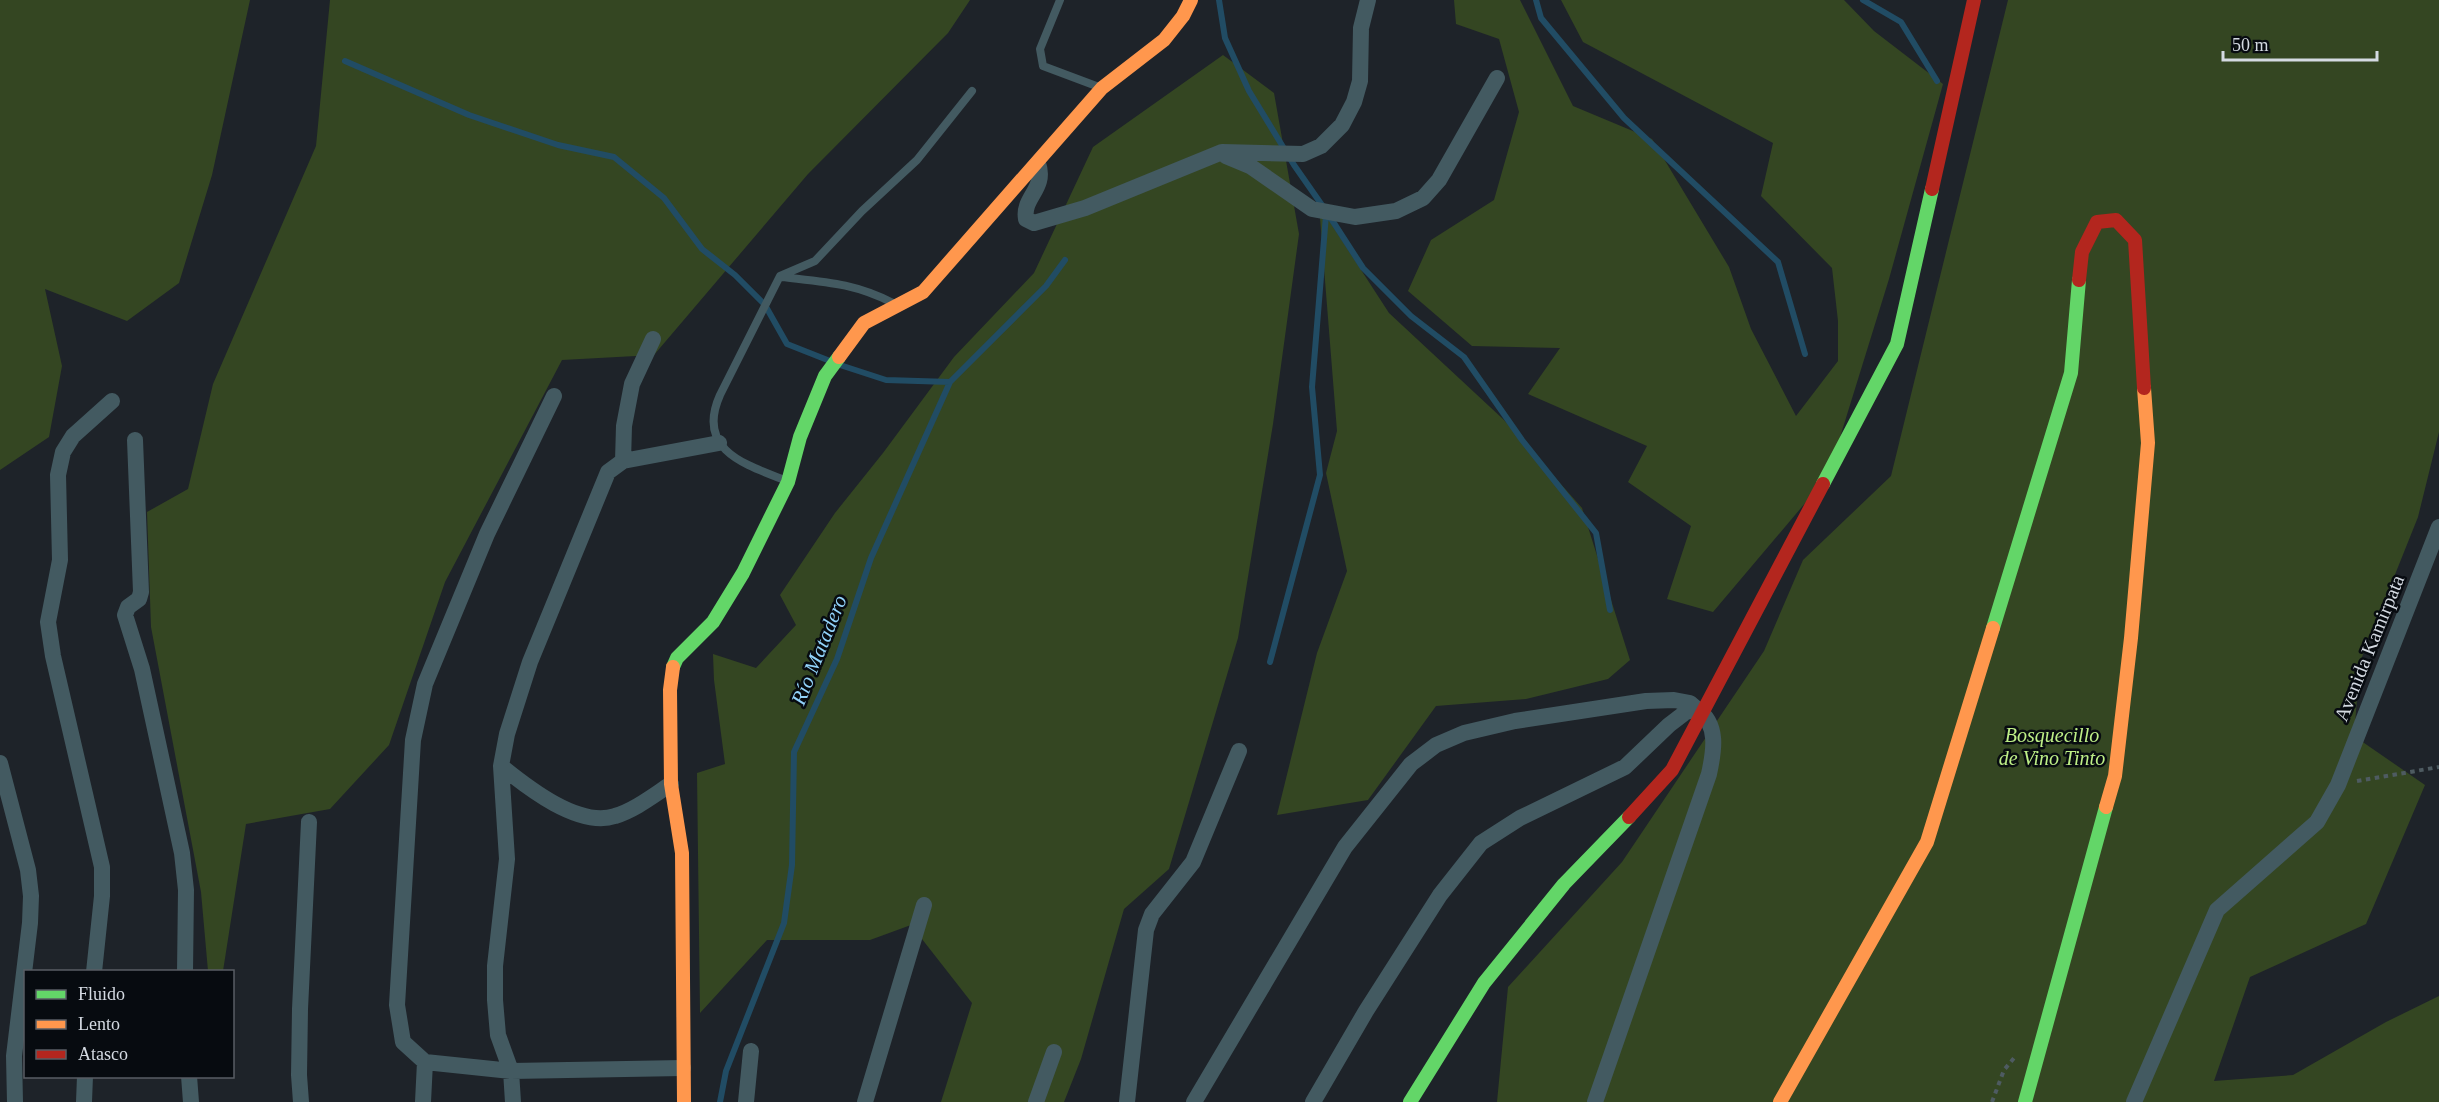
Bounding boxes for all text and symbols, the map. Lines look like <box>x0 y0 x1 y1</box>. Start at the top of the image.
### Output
scale bar <box>2223 24 2378 62</box>
text: 50 m <box>2232 35 2269 55</box>
street label: Avenida Kamirpata <box>2330 572 2409 725</box>
water label: Río Matadero <box>786 592 852 709</box>
park label: Bosquecillo de Vino Tinto <box>1999 724 2105 769</box>
legend <box>24 970 234 1078</box>
text: Fluido <box>78 984 125 1004</box>
text: Lento <box>78 1014 120 1034</box>
text: Atasco <box>78 1044 128 1064</box>

